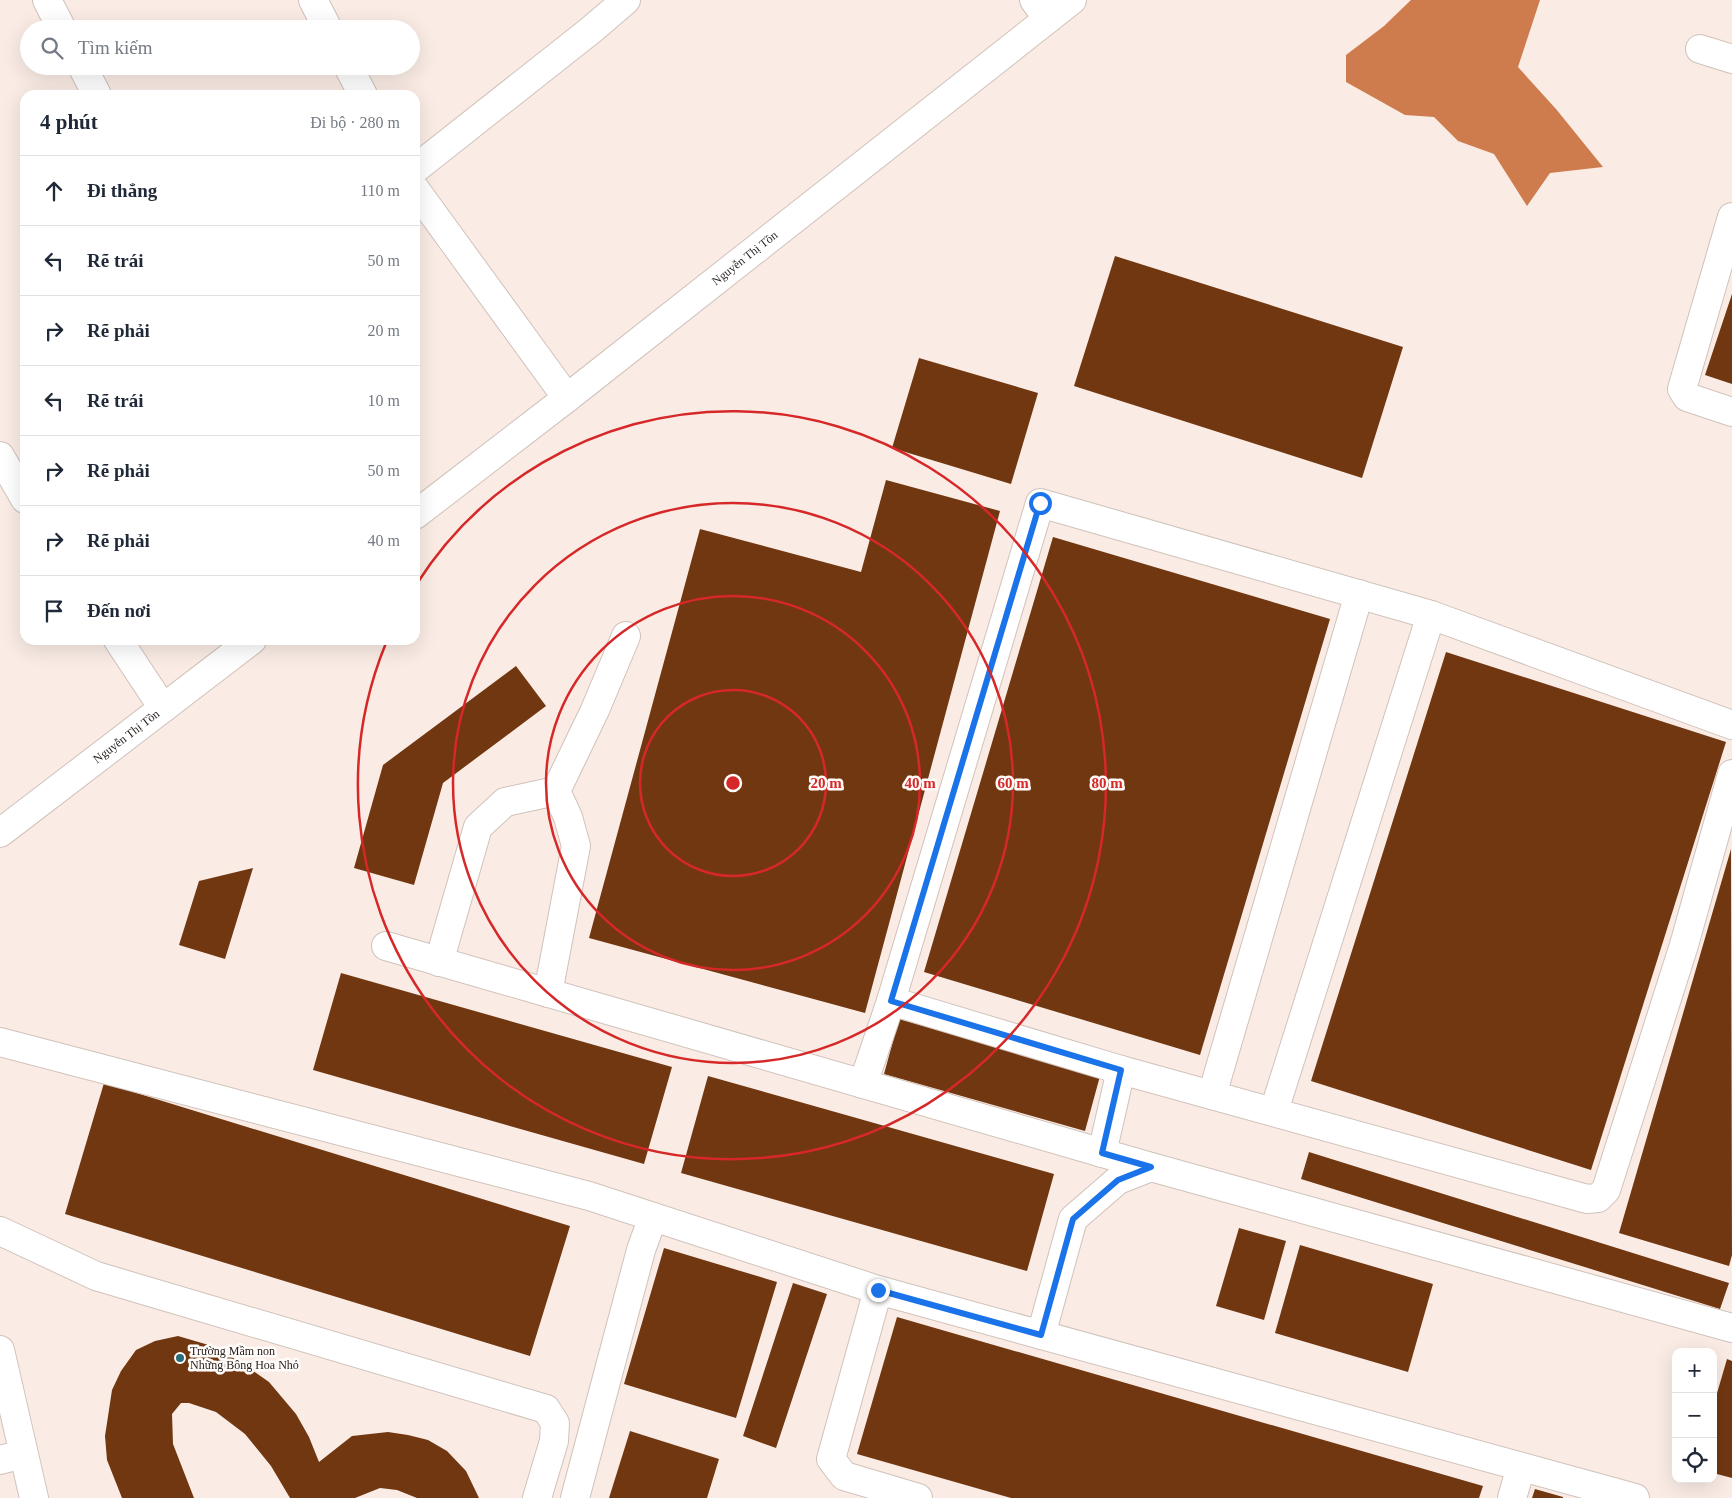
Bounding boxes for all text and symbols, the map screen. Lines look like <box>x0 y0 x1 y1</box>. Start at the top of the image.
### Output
search box <box>20 20 420 75</box>
icon: search <box>38 34 66 62</box>
text: Tìm kiếm <box>78 37 152 58</box>
text: 4 phút <box>40 110 98 134</box>
text: Đi bộ · 280 m <box>310 114 400 131</box>
icon: ahead <box>40 177 68 205</box>
text: Đi thẳng <box>87 180 157 201</box>
text: 110 m <box>360 182 400 199</box>
street label: Nguyễn Thị Tồn <box>709 228 780 288</box>
icon: left <box>40 247 68 275</box>
text: Rẽ trái <box>87 250 143 271</box>
text: 50 m <box>368 252 400 269</box>
icon: right <box>40 317 68 345</box>
text: Rẽ phải <box>87 320 150 341</box>
text: 20 m <box>368 322 400 339</box>
icon: left <box>40 387 68 415</box>
text: Rẽ trái <box>87 390 143 411</box>
text: 10 m <box>368 392 400 409</box>
icon: right <box>40 457 68 485</box>
text: Rẽ phải <box>87 460 150 481</box>
text: 50 m <box>368 462 400 479</box>
route start <box>1029 492 1052 515</box>
icon: right <box>40 527 68 555</box>
text: Rẽ phải <box>87 530 150 551</box>
text: 40 m <box>368 532 400 549</box>
icon: arrive <box>40 597 68 625</box>
text: Đến nơi <box>87 600 151 621</box>
street label: Nguyễn Thị Tồn <box>90 707 162 766</box>
centre of rings <box>724 774 742 792</box>
text: 20 m <box>810 775 842 791</box>
text: 40 m <box>904 775 936 791</box>
text: 60 m <box>997 775 1029 791</box>
text: 80 m <box>1091 775 1123 791</box>
route end <box>867 1279 890 1302</box>
place label: Trường Mầm non Những Bông Hoa Nhỏ <box>190 1344 299 1372</box>
map controls <box>1672 1348 1717 1483</box>
button: + <box>1672 1348 1717 1393</box>
marker: Trường Mầm non Những Bông Hoa Nhỏ <box>174 1352 186 1364</box>
button: − <box>1672 1393 1717 1438</box>
button: locate <box>1672 1438 1717 1483</box>

